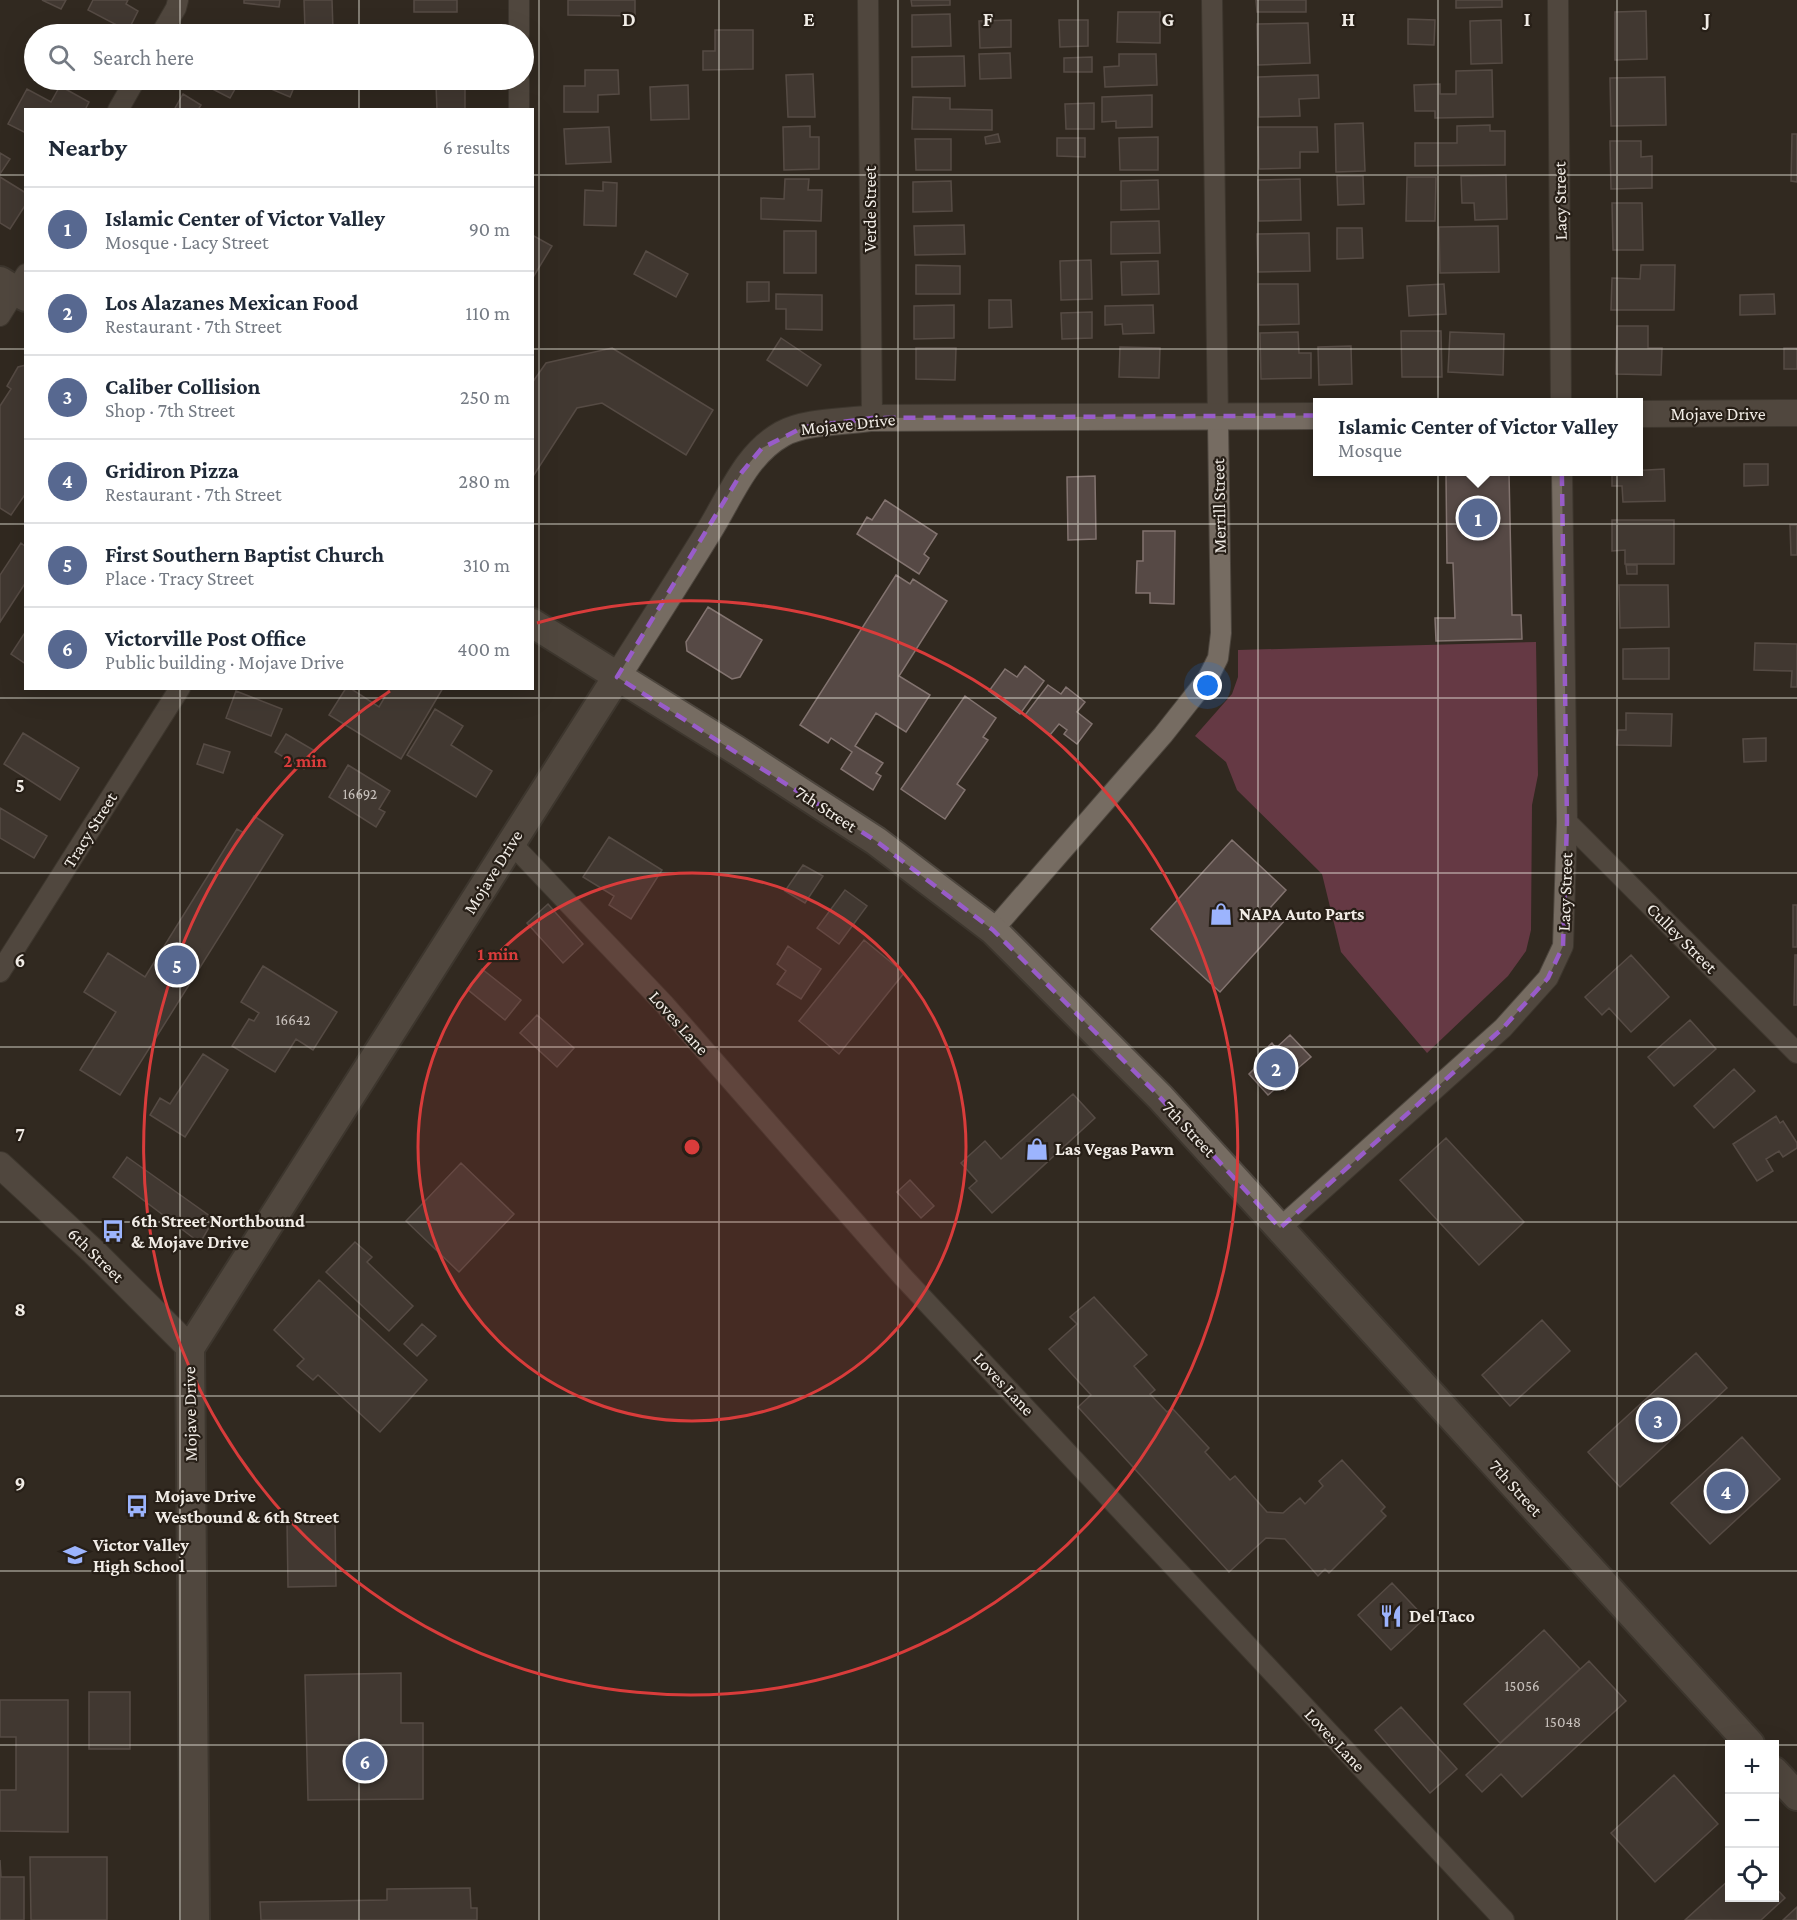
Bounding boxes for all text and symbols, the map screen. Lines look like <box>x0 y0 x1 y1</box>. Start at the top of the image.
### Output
text: D <box>622 8 636 30</box>
text: E <box>803 8 815 30</box>
text: F <box>983 8 994 30</box>
text: G <box>1162 8 1175 30</box>
text: H <box>1341 8 1355 30</box>
text: I <box>1524 8 1531 30</box>
text: J <box>1702 8 1711 30</box>
search box <box>24 24 534 90</box>
icon: search <box>45 41 78 74</box>
text: Search here <box>93 45 194 70</box>
text: Nearby <box>48 133 127 162</box>
text: 6 results <box>443 136 510 158</box>
street label: Lacy Street <box>1549 160 1571 240</box>
street label: Verde Street <box>860 165 880 252</box>
text: Islamic Center of Victor Valley <box>105 206 385 231</box>
text: 1 <box>64 218 71 240</box>
text: 90 m <box>469 218 510 240</box>
text: Mosque · Lacy Street <box>105 231 269 253</box>
text: Los Alazanes Mexican Food <box>105 290 358 315</box>
text: 2 <box>62 302 73 324</box>
text: 110 m <box>466 302 510 324</box>
text: Restaurant · 7th Street <box>105 315 282 337</box>
text: Caliber Collision <box>105 374 260 399</box>
text: 3 <box>63 386 72 408</box>
text: 250 m <box>460 386 510 408</box>
popup <box>1313 398 1643 476</box>
text: Shop · 7th Street <box>105 399 235 421</box>
street label: Mojave Drive <box>1670 404 1766 425</box>
street label: Mojave Drive <box>800 409 897 440</box>
text: Islamic Center of Victor Valley <box>1338 414 1618 439</box>
text: Mosque <box>1338 439 1402 461</box>
street label: Merrill Street <box>1208 457 1230 554</box>
text: Gridiron Pizza <box>105 458 239 483</box>
text: 4 <box>62 470 73 492</box>
text: 280 m <box>459 470 510 492</box>
text: Restaurant · 7th Street <box>105 483 282 505</box>
pin: 1 <box>1458 496 1498 540</box>
text: First Southern Baptist Church <box>105 542 384 567</box>
text: 5 <box>63 554 72 576</box>
text: 310 m <box>463 554 510 576</box>
text: Place · Tracy Street <box>105 567 254 589</box>
text: Victorville Post Office <box>105 626 306 651</box>
text: 6 <box>62 638 73 660</box>
text: 400 m <box>457 638 510 660</box>
text: Public building · Mojave Drive <box>105 651 344 673</box>
your location <box>1193 671 1222 700</box>
text: 2 min <box>283 751 327 771</box>
text: 5 <box>15 774 25 796</box>
street label: 7th Street <box>791 782 861 837</box>
house number: 16692 <box>343 786 377 802</box>
street label: Tracy Street <box>59 788 122 872</box>
street label: Mojave Drive <box>459 826 528 918</box>
street label: Lacy Street <box>1554 851 1576 932</box>
street label: Culley Street <box>1643 899 1722 978</box>
shop icon: NAPA Auto Parts <box>1208 901 1234 927</box>
place label: NAPA Auto Parts <box>1239 904 1364 924</box>
pin: 5 <box>158 942 196 988</box>
text: 1 min <box>478 944 519 964</box>
text: 6 <box>15 949 25 971</box>
street label: Loves Lane <box>645 987 713 1059</box>
house number: 16642 <box>276 1012 310 1028</box>
pin: 2 <box>1256 1046 1296 1090</box>
street label: 7th Street <box>1158 1097 1221 1162</box>
text: 7 <box>15 1123 25 1145</box>
shop icon: Las Vegas Pawn <box>1024 1136 1050 1162</box>
centre of rings <box>682 1137 702 1157</box>
place label: Las Vegas Pawn <box>1055 1139 1175 1159</box>
place label: 6th Street Northbound & Mojave Drive <box>131 1211 305 1253</box>
bus stop icon: 6th Street Northbound & Mojave Drive <box>100 1218 126 1244</box>
street label: 6th Street <box>64 1223 129 1287</box>
text: 8 <box>14 1298 26 1320</box>
street label: Loves Lane <box>970 1348 1038 1420</box>
street label: Mojave Drive <box>179 1366 202 1462</box>
pin: 3 <box>1638 1398 1678 1442</box>
street label: 7th Street <box>1485 1456 1547 1521</box>
pin: 4 <box>1706 1468 1746 1514</box>
text: 9 <box>15 1472 25 1494</box>
place label: Mojave Drive Westbound & 6th Street <box>154 1486 339 1527</box>
bus stop icon: Mojave Drive Westbound & 6th Street <box>124 1493 150 1519</box>
place label: Victor Valley High School <box>92 1535 189 1576</box>
school or university icon: Victor Valley High School <box>62 1542 88 1568</box>
restaurant icon: Del Taco <box>1378 1603 1404 1629</box>
place label: Del Taco <box>1409 1606 1475 1626</box>
house number: 15056 <box>1504 1678 1540 1694</box>
street label: Loves Lane <box>1301 1704 1369 1776</box>
house number: 15048 <box>1545 1714 1581 1730</box>
pin: 6 <box>346 1738 385 1784</box>
map controls <box>1725 1740 1779 1902</box>
button: + <box>1725 1740 1779 1794</box>
button: − <box>1725 1794 1779 1848</box>
button: locate <box>1725 1848 1779 1902</box>

